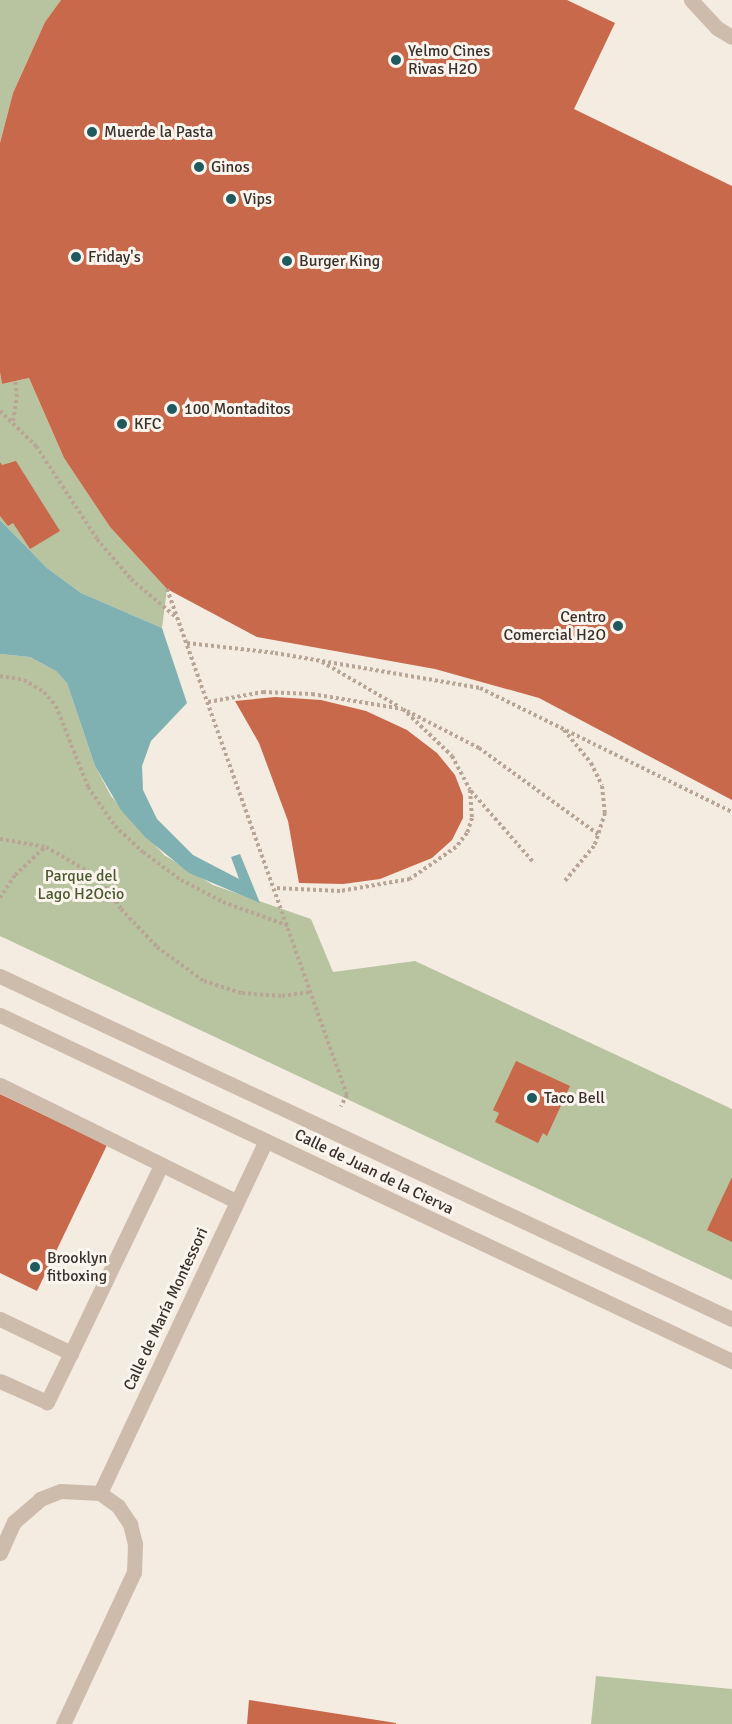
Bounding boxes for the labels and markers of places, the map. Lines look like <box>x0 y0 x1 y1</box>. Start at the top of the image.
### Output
place label: Yelmo Cines Rivas H2O <box>408 41 490 79</box>
marker: Yelmo Cines Rivas H2O <box>389 53 403 67</box>
place label: Muerde la Pasta <box>104 122 213 142</box>
marker: Muerde la Pasta <box>85 125 99 139</box>
place label: Ginos <box>211 157 250 177</box>
marker: Ginos <box>192 160 206 174</box>
place label: Vips <box>243 189 272 209</box>
marker: Vips <box>224 192 238 206</box>
place label: Friday's <box>88 247 141 267</box>
marker: Friday's <box>69 250 83 264</box>
place label: Burger King <box>299 251 380 271</box>
marker: Burger King <box>280 254 294 268</box>
place label: 100 Montaditos <box>184 399 291 419</box>
marker: 100 Montaditos <box>165 402 179 416</box>
place label: KFC <box>134 414 161 434</box>
marker: KFC <box>115 417 129 431</box>
place label: Centro Comercial H2O <box>503 607 606 645</box>
marker: Centro Comercial H2O <box>611 619 625 633</box>
place label: Taco Bell <box>544 1088 605 1108</box>
marker: Taco Bell <box>525 1091 539 1105</box>
place label: Brooklyn fitboxing <box>47 1248 107 1286</box>
marker: Brooklyn fitboxing <box>28 1260 42 1274</box>

